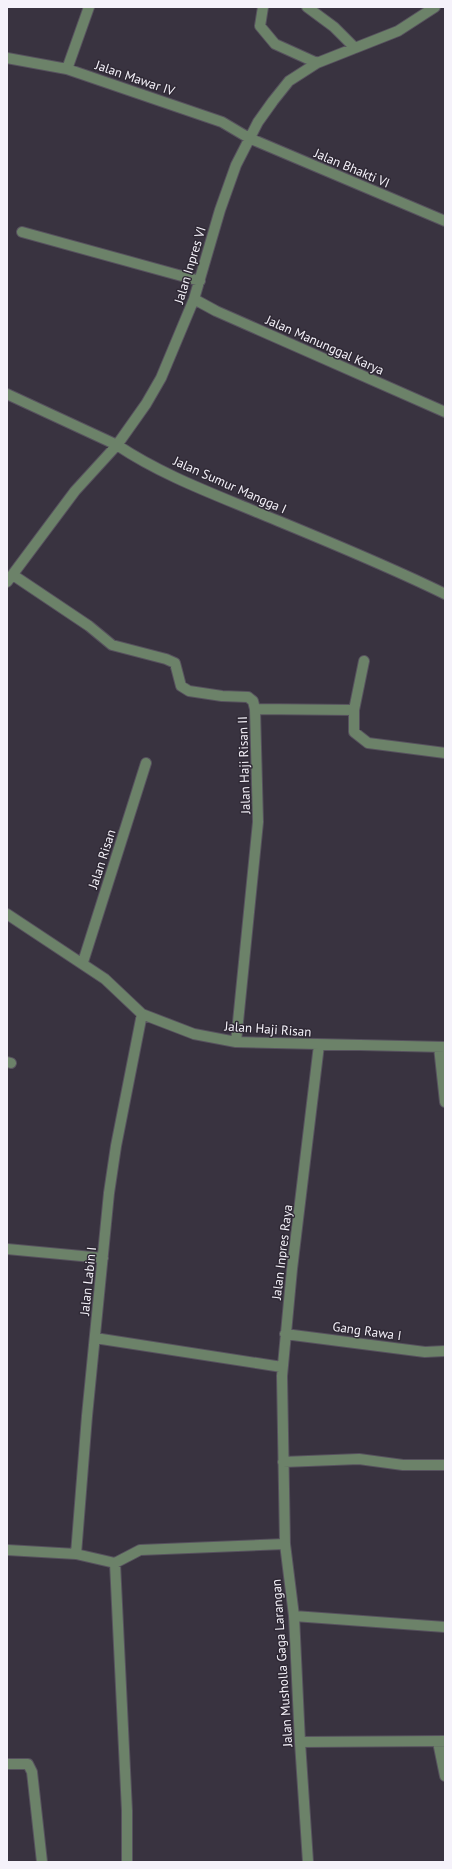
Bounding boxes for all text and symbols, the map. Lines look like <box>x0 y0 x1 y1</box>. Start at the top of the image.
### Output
street label: Jalan Mawar IV <box>92 56 178 100</box>
street label: Jalan Bhakti VI <box>311 144 392 192</box>
street label: Jalan Inpres VI <box>170 224 210 307</box>
street label: Jalan Manunggal Karya <box>262 311 387 379</box>
street label: Jalan Sumur Mangga I <box>170 452 289 518</box>
street label: Jalan Haji Risan II <box>234 716 254 815</box>
street label: Jalan Risan <box>84 827 120 892</box>
street label: Jalan Haji Risan <box>223 1017 312 1041</box>
street label: Jalan Inpres Raya <box>268 1204 296 1301</box>
street label: Jalan Labin I <box>76 1246 100 1317</box>
street label: Gang Rawa I <box>332 1318 402 1344</box>
street label: Jalan Musholla Gaga Larangan <box>268 1579 296 1748</box>

